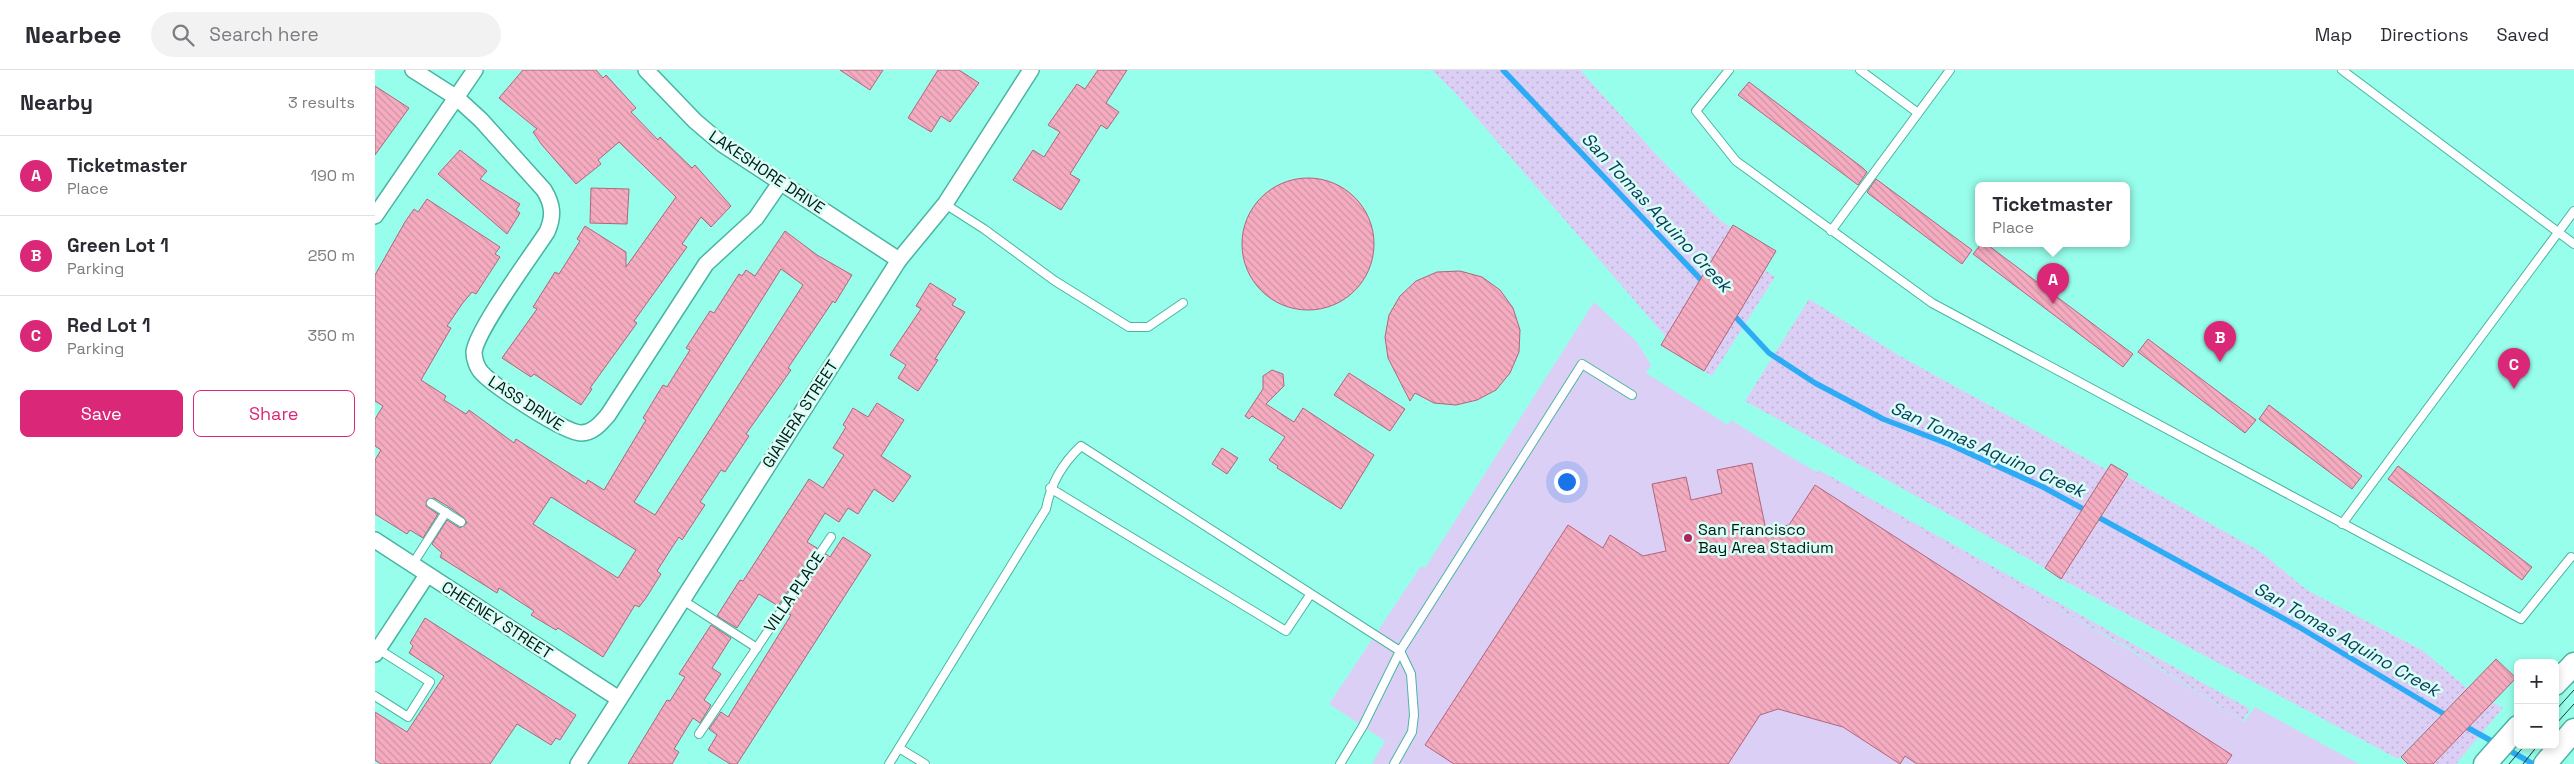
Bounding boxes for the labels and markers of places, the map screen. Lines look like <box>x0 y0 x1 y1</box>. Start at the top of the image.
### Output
pin: A <box>2037 263 2069 304</box>
pin: B <box>2204 321 2236 362</box>
pin: C <box>2498 348 2530 389</box>
place label: San Francisco Bay Area Stadium <box>1698 519 1834 558</box>
marker: San Francisco Bay Area Stadium <box>1682 532 1694 544</box>

